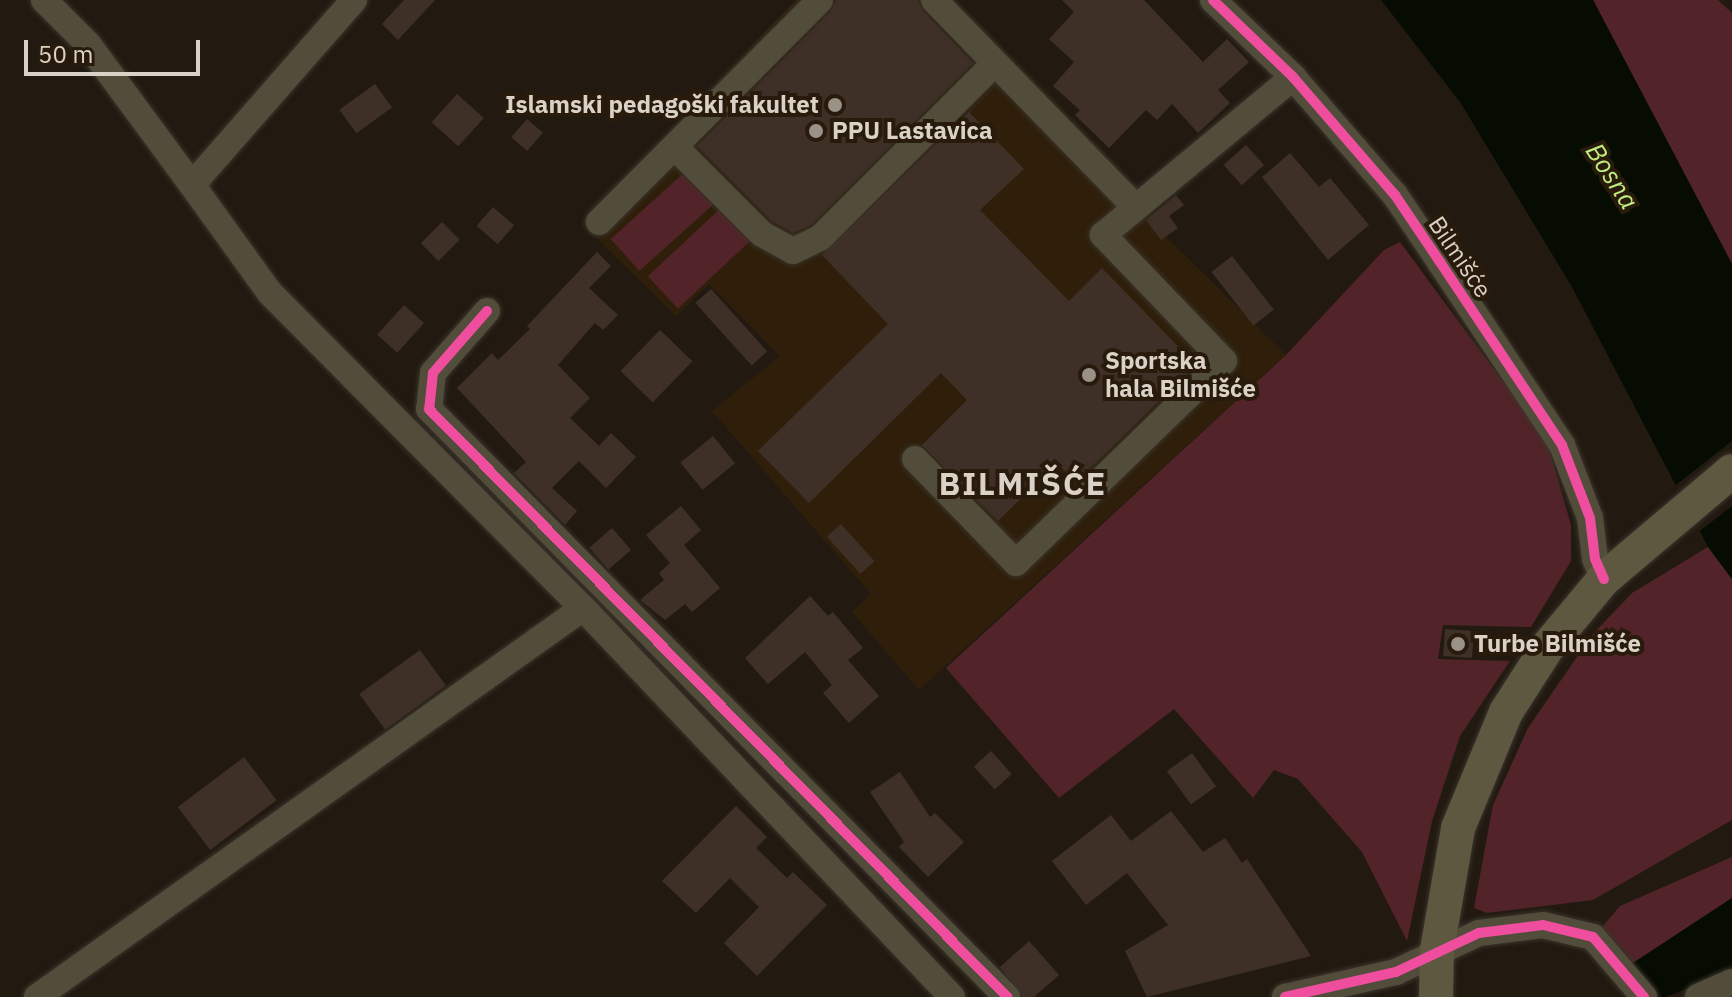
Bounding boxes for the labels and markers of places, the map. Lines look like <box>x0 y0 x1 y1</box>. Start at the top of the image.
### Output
place label: Islamski pedagoški fakultet <box>505 91 819 119</box>
marker: Islamski pedagoški fakultet <box>826 96 844 114</box>
place label: PPU Lastavica <box>832 117 993 145</box>
marker: PPU Lastavica <box>807 122 825 140</box>
place label: Sportska hala Bilmišće <box>1105 347 1256 403</box>
marker: Sportska hala Bilmišće <box>1080 366 1098 384</box>
place label: Turbe Bilmišće <box>1474 630 1641 658</box>
marker: Turbe Bilmišće <box>1449 635 1467 653</box>

